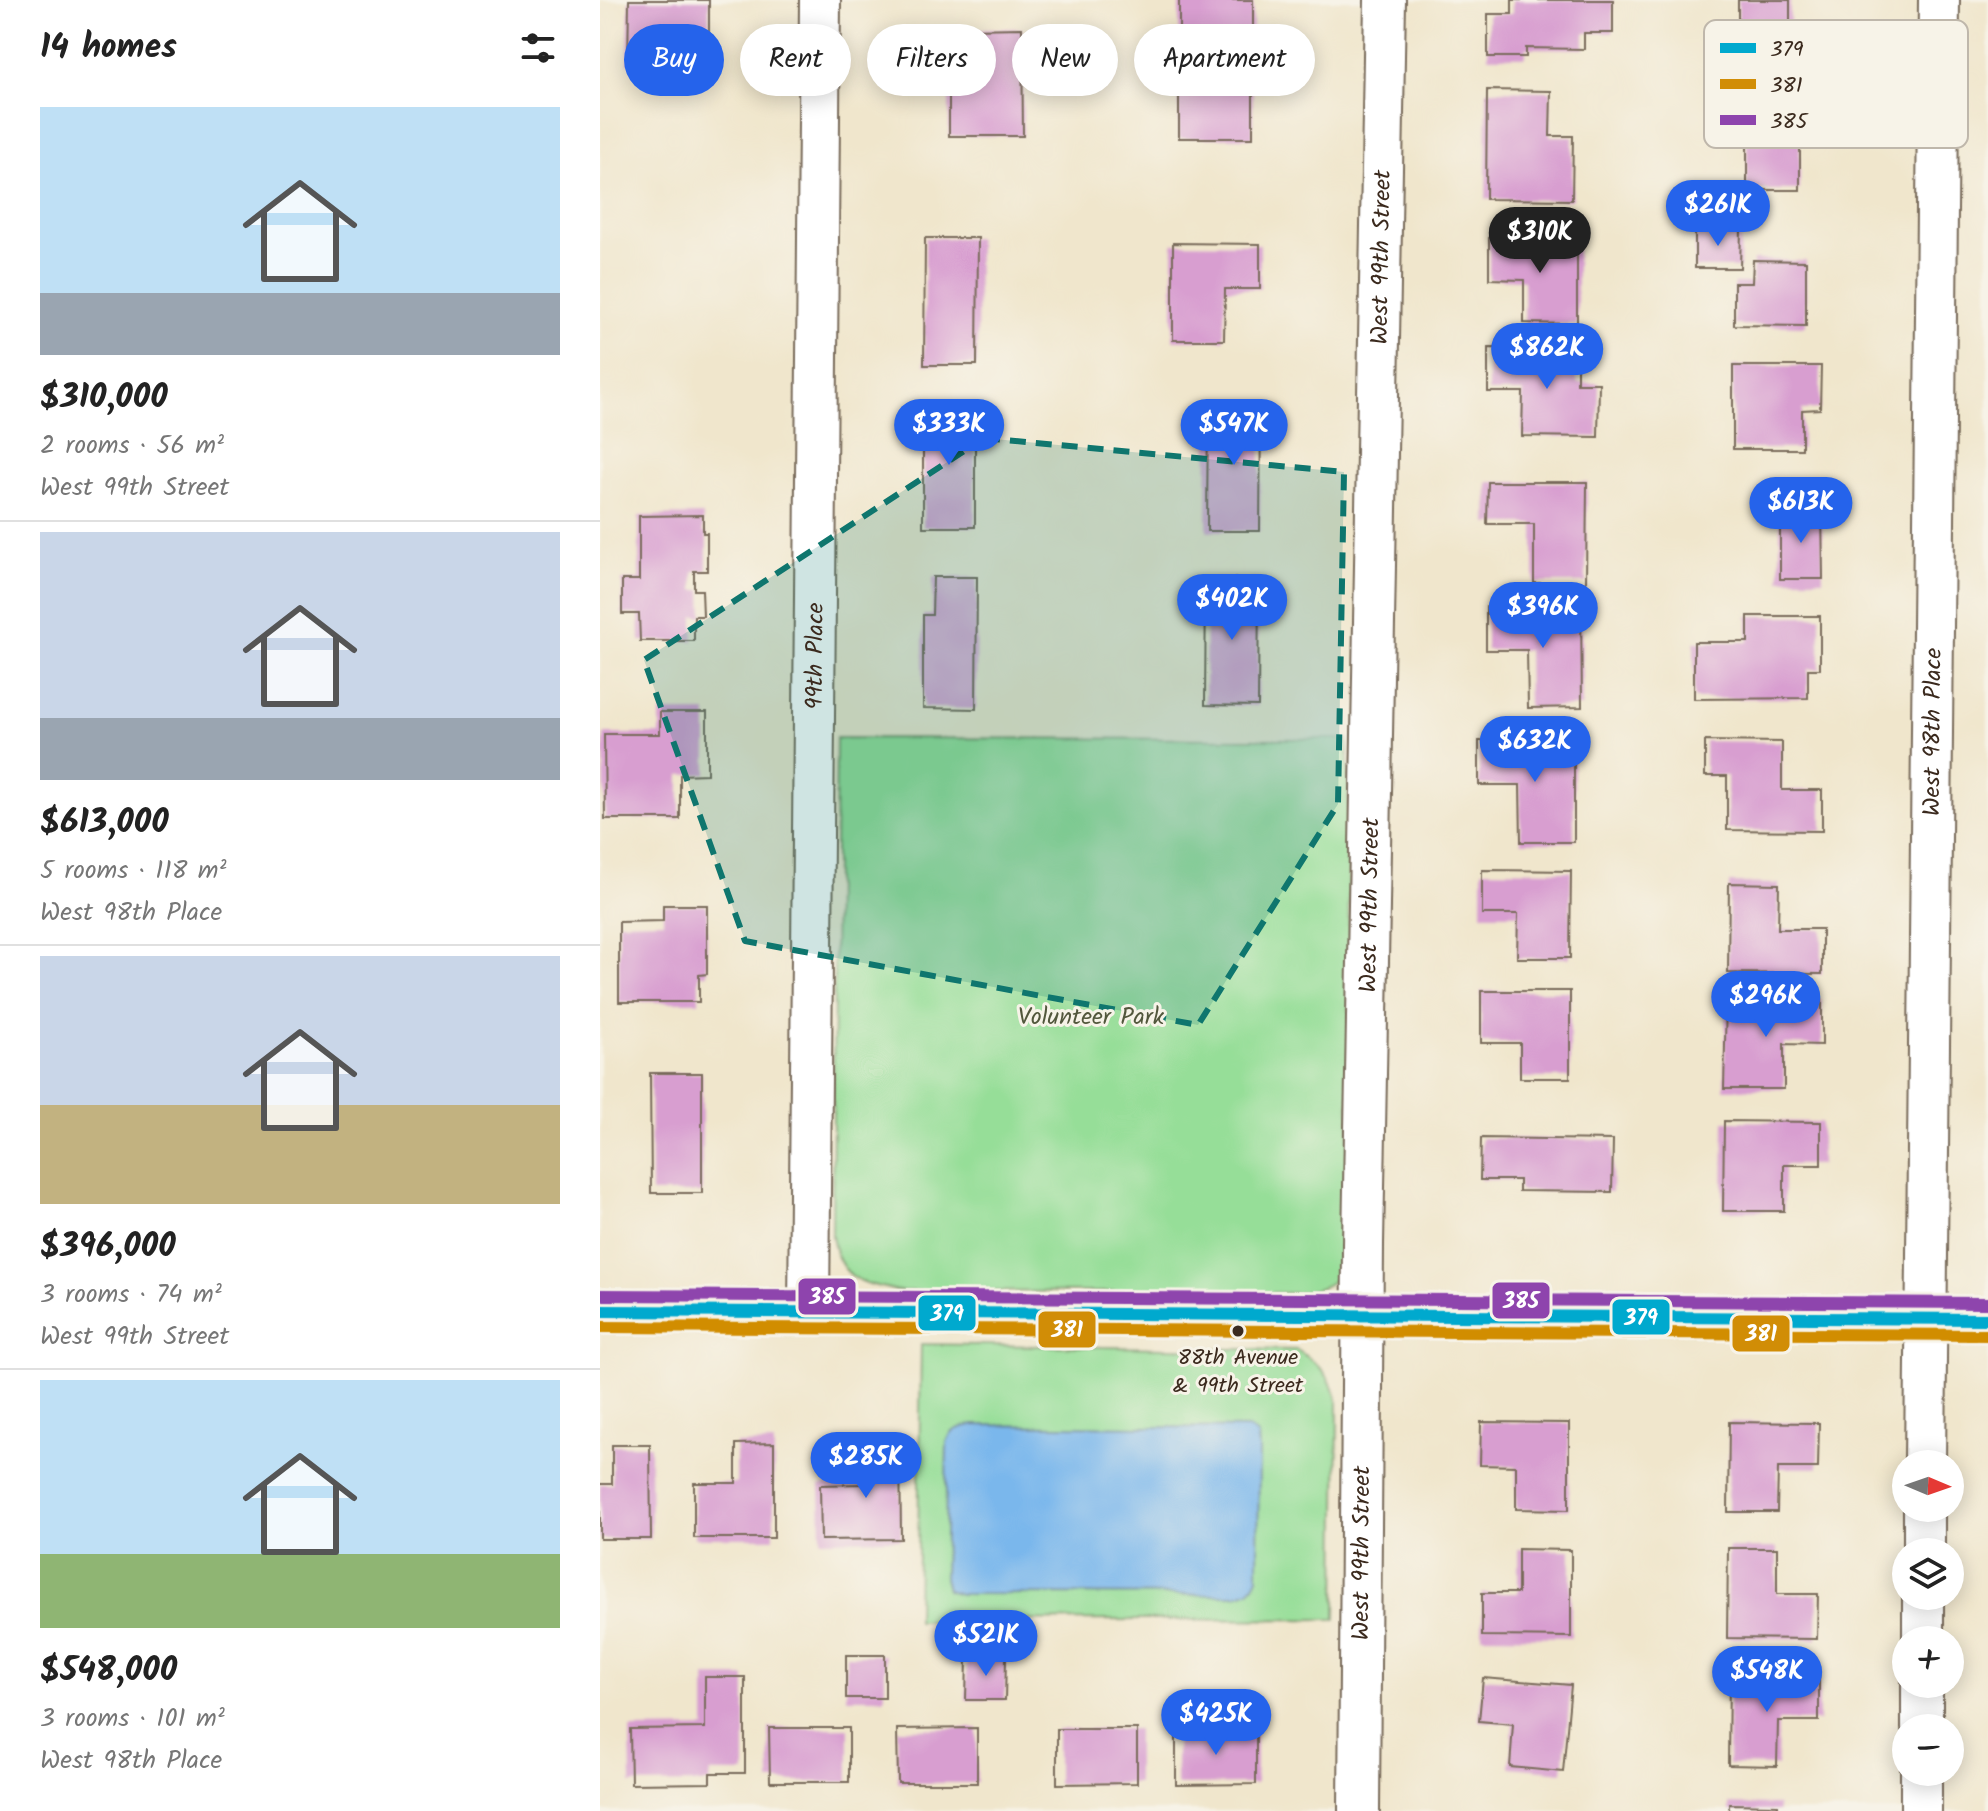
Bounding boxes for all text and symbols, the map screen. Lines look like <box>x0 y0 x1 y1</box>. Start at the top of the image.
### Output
legend <box>1704 20 1968 148</box>
text: 14 homes <box>40 21 177 75</box>
chip: Buy <box>624 24 724 96</box>
chip: Rent <box>740 24 851 96</box>
chip: Filters <box>867 24 996 96</box>
chip: New <box>1012 24 1118 96</box>
chip: Apartment <box>1134 24 1315 96</box>
icon: filters <box>516 26 560 70</box>
text: 379 <box>1770 33 1804 68</box>
text: 381 <box>1770 69 1803 104</box>
text: 385 <box>1770 105 1809 140</box>
icon: home <box>228 159 372 303</box>
street label: West 99th Street <box>1361 169 1403 345</box>
pin: $261K <box>1662 180 1774 248</box>
text: $261K <box>1684 185 1752 227</box>
pin: $310K <box>1484 207 1596 275</box>
text: $310K <box>1507 212 1573 254</box>
pin: $862K <box>1491 323 1603 391</box>
text: $862K <box>1509 328 1585 370</box>
text: $310,000 <box>40 371 168 425</box>
pin: $333K <box>893 399 1005 467</box>
pin: $547K <box>1178 399 1290 467</box>
text: $333K <box>912 404 986 446</box>
text: $547K <box>1199 404 1269 446</box>
text: 2 rooms · 56 m² <box>40 425 224 467</box>
text: West 99th Street <box>40 467 229 509</box>
pin: $613K <box>1745 477 1857 545</box>
text: $613K <box>1767 482 1835 524</box>
pin: $402K <box>1176 574 1288 642</box>
text: $402K <box>1195 579 1269 621</box>
pin: $396K <box>1487 582 1599 650</box>
icon: home <box>228 584 372 728</box>
text: $396K <box>1507 587 1579 629</box>
street label: 99th Place <box>796 602 836 710</box>
street label: West 98th Place <box>1913 647 1954 816</box>
pin: $632K <box>1479 716 1591 784</box>
text: $632K <box>1498 721 1572 763</box>
text: $613,000 <box>40 796 169 850</box>
street label: West 99th Street <box>1349 817 1392 993</box>
text: 5 rooms · 118 m² <box>40 850 226 892</box>
text: West 98th Place <box>40 892 222 934</box>
pin: $296K <box>1710 971 1822 1039</box>
text: $296K <box>1729 976 1803 1018</box>
park label: Volunteer Park <box>1018 998 1165 1037</box>
icon: home <box>228 1008 372 1152</box>
text: $396,000 <box>40 1220 176 1274</box>
text: 3 rooms · 74 m² <box>40 1274 222 1316</box>
line badge: 385 <box>797 1277 857 1316</box>
text: 385 <box>808 1281 847 1316</box>
line badge: 385 <box>1491 1281 1551 1320</box>
text: 385 <box>1502 1285 1541 1320</box>
line badge: 379 <box>917 1294 977 1332</box>
text: 379 <box>929 1298 964 1333</box>
line badge: 379 <box>1611 1298 1671 1336</box>
text: 379 <box>1623 1302 1658 1337</box>
line badge: 381 <box>1037 1310 1097 1349</box>
text: 381 <box>1050 1314 1083 1349</box>
line badge: 381 <box>1731 1314 1791 1353</box>
text: West 99th Street <box>40 1316 229 1358</box>
text: 381 <box>1744 1318 1777 1353</box>
marker: 88th Avenue & 99th Street <box>1230 1323 1246 1339</box>
place label: 88th Avenue & 99th Street <box>1173 1341 1304 1404</box>
icon: home <box>228 1432 372 1576</box>
pin: $285K <box>810 1432 922 1500</box>
text: $285K <box>829 1437 903 1479</box>
north arrow <box>1892 1450 1964 1522</box>
map controls <box>1892 1450 1964 1786</box>
street label: West 99th Street <box>1342 1465 1382 1641</box>
button: layers <box>1892 1538 1964 1610</box>
pin: $521K <box>930 1610 1042 1678</box>
text: $521K <box>952 1615 1020 1657</box>
button: + <box>1892 1626 1964 1698</box>
text: $548,000 <box>40 1644 177 1698</box>
pin: $548K <box>1711 1646 1823 1714</box>
text: $548K <box>1730 1651 1804 1693</box>
pin: $425K <box>1160 1689 1272 1757</box>
text: $425K <box>1179 1694 1253 1736</box>
text: 3 rooms · 101 m² <box>40 1698 225 1740</box>
button: − <box>1892 1714 1964 1786</box>
text: West 98th Place <box>40 1740 222 1782</box>

